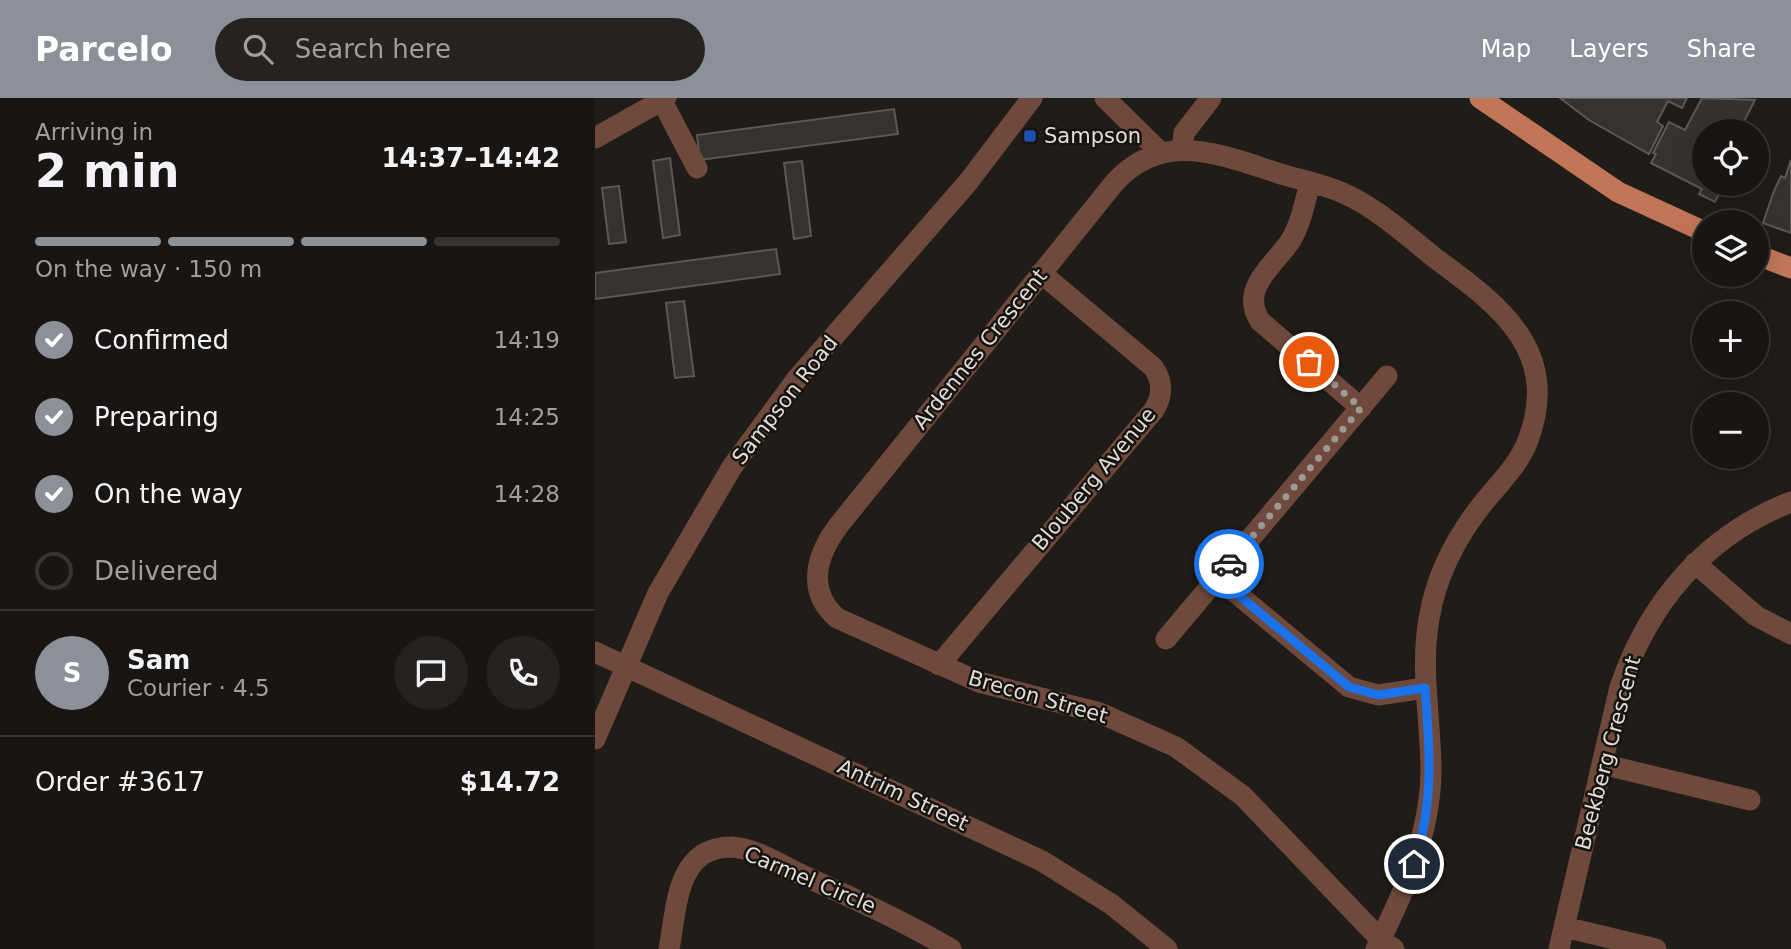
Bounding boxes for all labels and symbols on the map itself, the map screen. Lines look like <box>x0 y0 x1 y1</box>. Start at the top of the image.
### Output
place label: Sampson <box>1044 124 1141 148</box>
marker: Sampson <box>1022 128 1038 144</box>
street label: Ardennes Crescent <box>908 264 1052 434</box>
street label: Sampson Road <box>727 331 843 469</box>
pin <box>1279 332 1339 392</box>
street label: Blouberg Avenue <box>1027 403 1161 555</box>
courier <box>1194 529 1264 599</box>
street label: Beekberg Crescent <box>1571 653 1645 853</box>
street label: Brecon Street <box>966 666 1110 728</box>
street label: Antrim Street <box>834 754 972 836</box>
pin <box>1384 834 1444 894</box>
street label: Carmel Circle <box>741 841 879 919</box>

